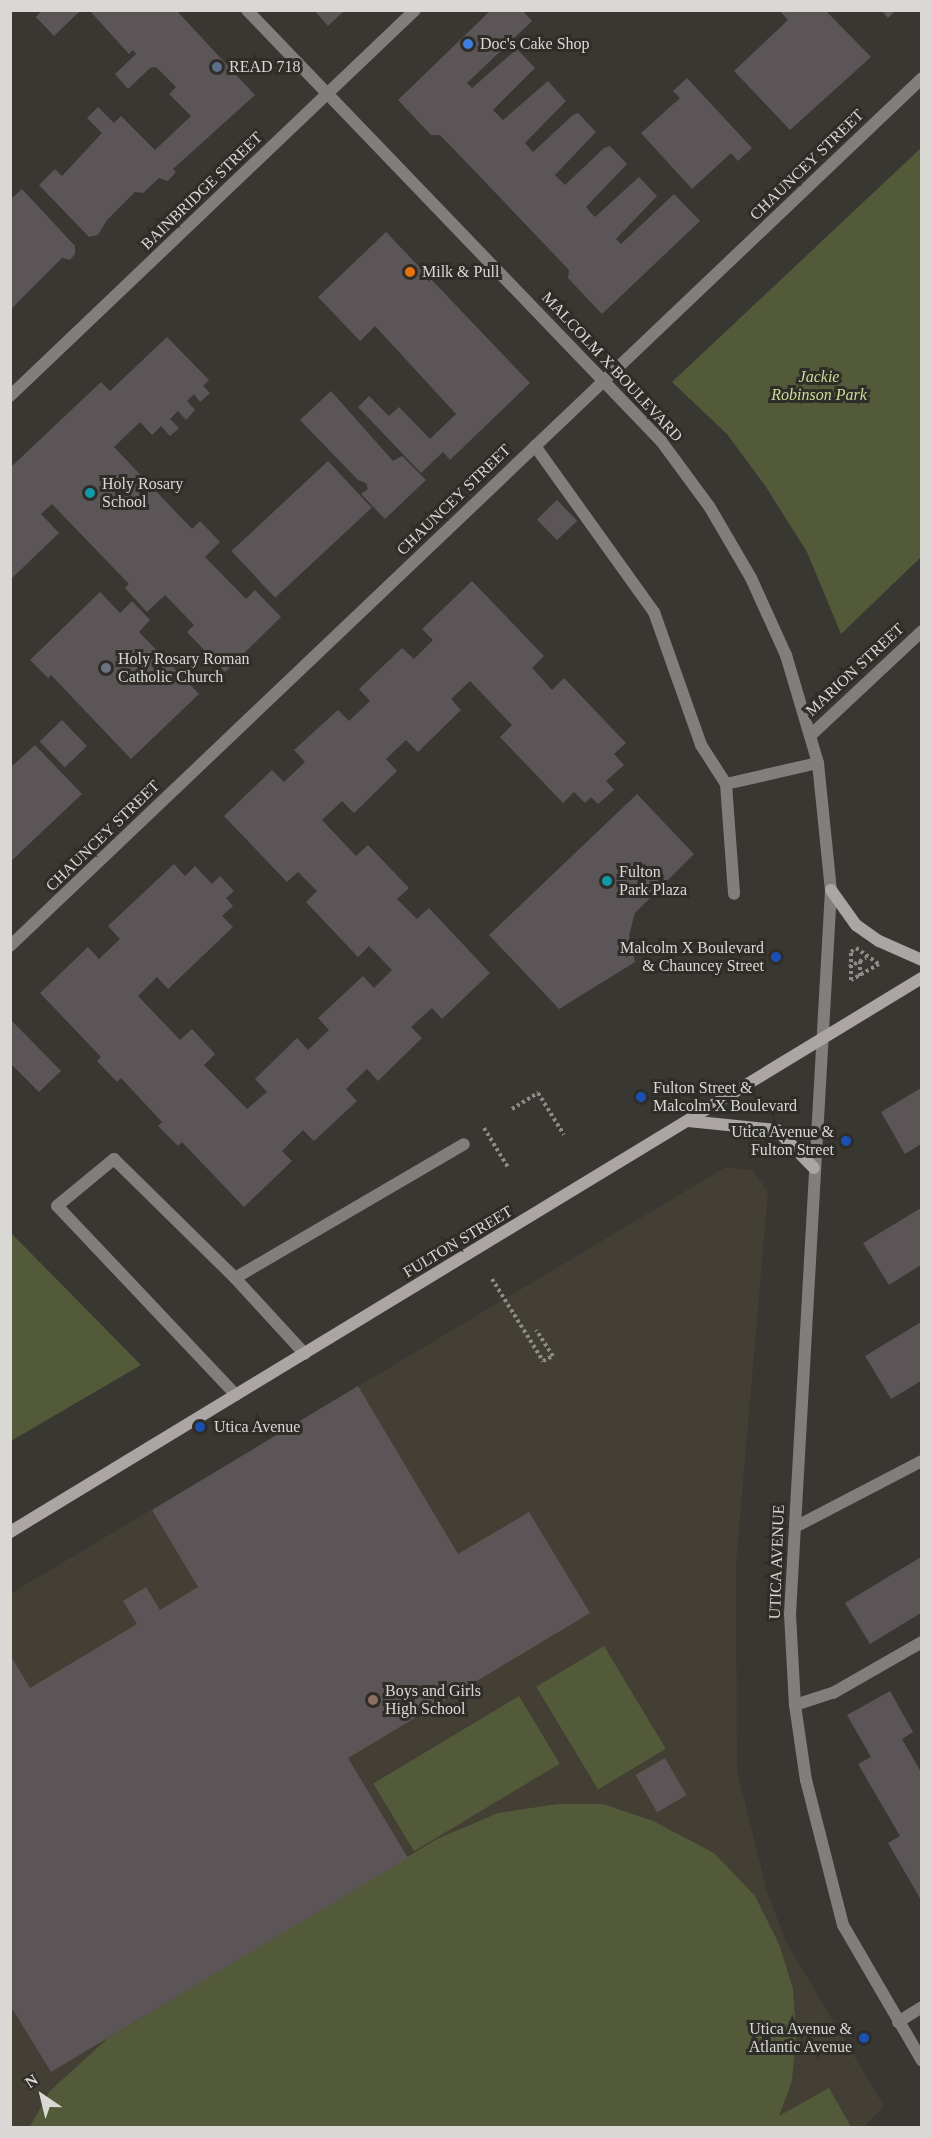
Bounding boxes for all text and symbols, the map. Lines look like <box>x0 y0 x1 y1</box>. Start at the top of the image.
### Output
place label: Doc's Cake Shop <box>480 34 590 54</box>
marker: Doc's Cake Shop <box>461 37 475 51</box>
place label: READ 718 <box>229 57 301 77</box>
marker: READ 718 <box>210 60 224 74</box>
street label: CHAUNCEY STREET <box>746 105 868 225</box>
street label: BAINBRIDGE STREET <box>137 128 267 254</box>
place label: Milk & Pull <box>422 262 499 282</box>
marker: Milk & Pull <box>403 265 417 279</box>
street label: MALCOLM X BOULEVARD <box>537 288 687 446</box>
park label: Jackie Robinson Park <box>771 367 867 405</box>
street label: CHAUNCEY STREET <box>393 440 515 560</box>
place label: Holy Rosary School <box>102 474 183 512</box>
marker: Holy Rosary School <box>83 486 97 500</box>
street label: MARION STREET <box>802 619 908 721</box>
place label: Holy Rosary Roman Catholic Church <box>118 649 250 687</box>
marker: Holy Rosary Roman Catholic Church <box>99 661 113 675</box>
street label: CHAUNCEY STREET <box>42 776 164 896</box>
place label: Fulton Park Plaza <box>619 862 687 900</box>
marker: Fulton Park Plaza <box>600 874 614 888</box>
place label: Malcolm X Boulevard & Chauncey Street <box>620 938 764 976</box>
marker: Malcolm X Boulevard & Chauncey Street <box>769 950 783 964</box>
place label: Fulton Street & Malcolm X Boulevard <box>653 1078 797 1116</box>
marker: Fulton Street & Malcolm X Boulevard <box>634 1090 648 1104</box>
place label: Utica Avenue & Fulton Street <box>730 1122 834 1160</box>
marker: Utica Avenue & Fulton Street <box>839 1134 853 1148</box>
street label: FULTON STREET <box>400 1202 516 1282</box>
place label: Utica Avenue <box>214 1417 301 1437</box>
marker: Utica Avenue <box>191 1418 209 1436</box>
street label: UTICA AVENUE <box>765 1503 789 1621</box>
place label: Boys and Girls High School <box>385 1681 481 1719</box>
marker: Boys and Girls High School <box>366 1693 380 1707</box>
place label: Utica Avenue & Atlantic Avenue <box>748 2019 852 2057</box>
marker: Utica Avenue & Atlantic Avenue <box>857 2031 871 2045</box>
north arrow <box>12 2066 72 2126</box>
text: N <box>22 2071 41 2091</box>

